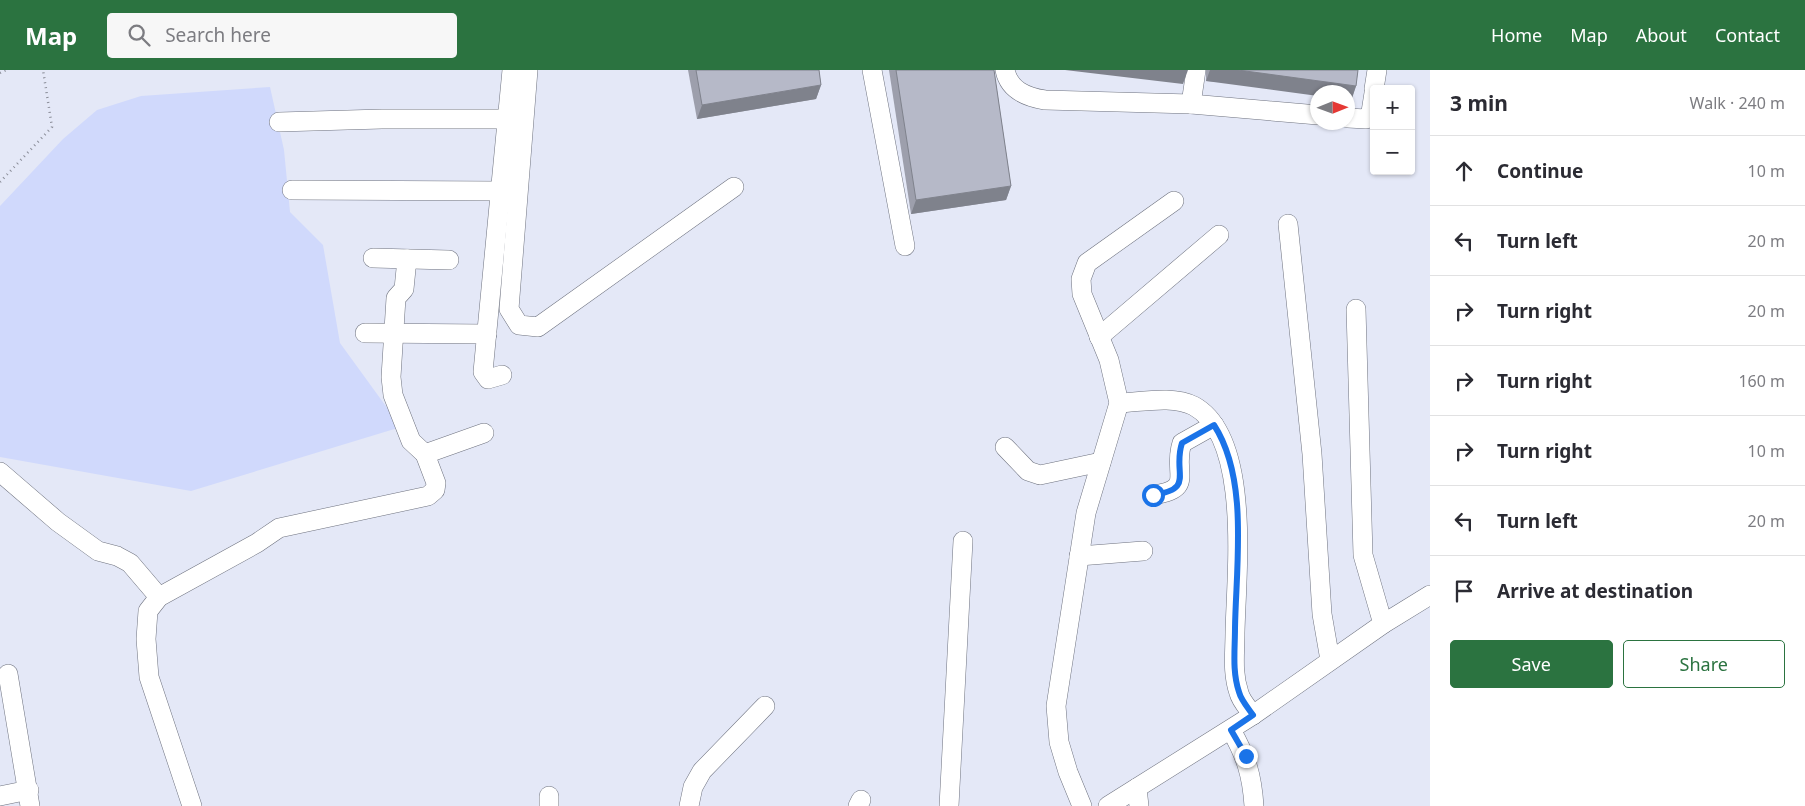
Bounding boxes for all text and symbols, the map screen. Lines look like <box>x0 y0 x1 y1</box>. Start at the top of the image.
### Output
search box <box>107 13 457 58</box>
text: Map <box>25 19 77 52</box>
icon: search <box>125 21 153 49</box>
text: Search here <box>165 22 271 48</box>
text: Home <box>1491 23 1542 47</box>
text: Map <box>1570 23 1608 47</box>
text: About <box>1636 23 1687 47</box>
text: Contact <box>1715 23 1780 47</box>
north arrow <box>1310 85 1355 130</box>
map controls <box>1370 85 1415 175</box>
button: + <box>1370 85 1415 130</box>
text: 3 min <box>1450 89 1508 117</box>
text: Walk · 240 m <box>1690 92 1785 114</box>
button: − <box>1370 130 1415 175</box>
icon: ahead <box>1450 157 1478 185</box>
text: Continue <box>1497 158 1583 184</box>
text: 10 m <box>1748 160 1785 182</box>
icon: left <box>1450 227 1478 255</box>
text: Turn left <box>1497 228 1578 254</box>
text: 20 m <box>1748 230 1785 252</box>
icon: right <box>1450 297 1478 325</box>
text: Turn right <box>1497 298 1592 324</box>
text: 20 m <box>1748 300 1785 322</box>
icon: right <box>1450 367 1478 395</box>
text: Turn right <box>1497 368 1592 394</box>
text: 160 m <box>1738 370 1785 392</box>
icon: right <box>1450 437 1478 465</box>
text: Turn right <box>1497 438 1592 464</box>
text: 10 m <box>1748 440 1785 462</box>
route start <box>1142 484 1165 507</box>
icon: left <box>1450 507 1478 535</box>
text: Turn left <box>1497 508 1578 534</box>
text: 20 m <box>1748 510 1785 532</box>
icon: arrive <box>1450 577 1478 605</box>
text: Arrive at destination <box>1497 578 1693 604</box>
button: Save <box>1450 640 1613 688</box>
button: Share <box>1623 640 1785 688</box>
route end <box>1235 745 1258 768</box>

